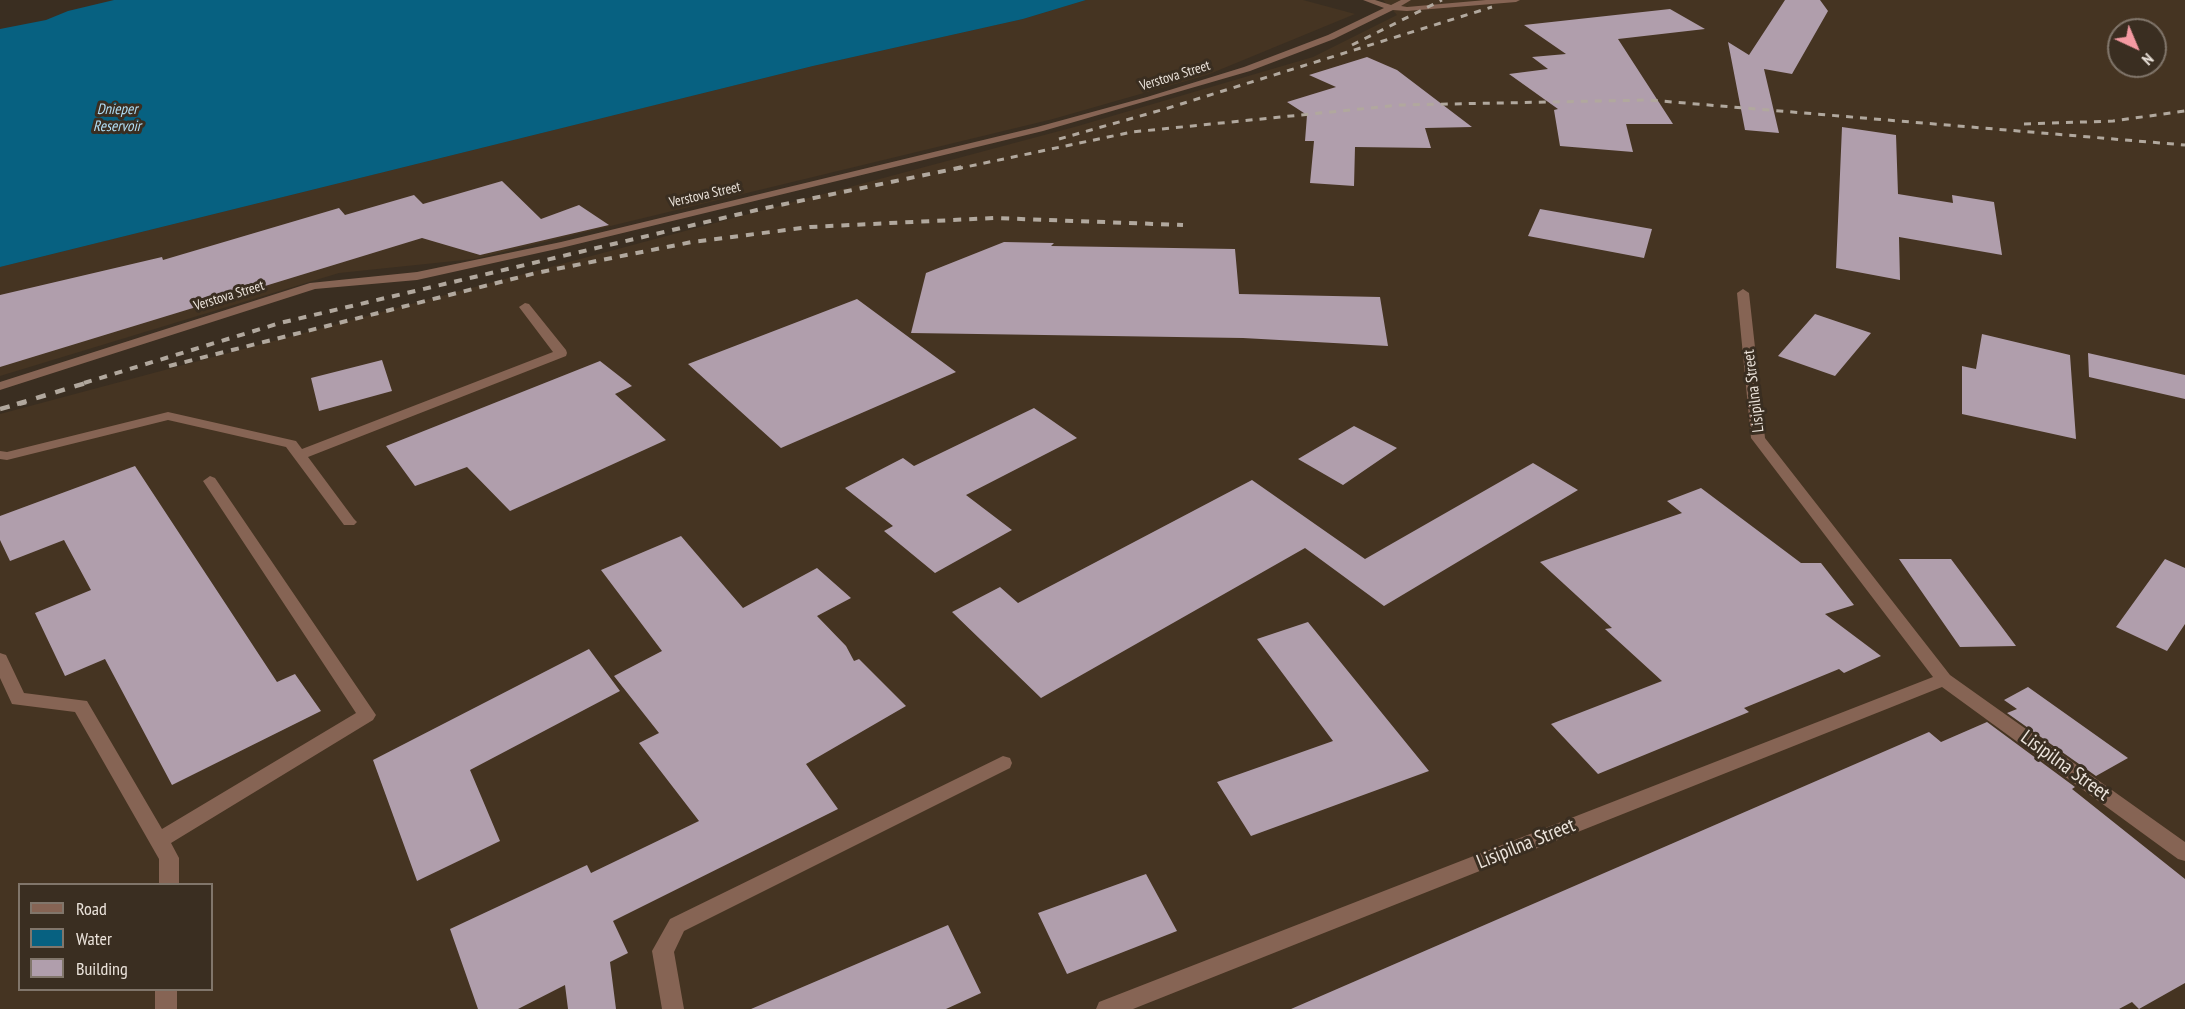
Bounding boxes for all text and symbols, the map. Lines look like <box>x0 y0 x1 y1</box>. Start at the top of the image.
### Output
north arrow <box>2107 18 2167 78</box>
text: N <box>2138 49 2158 70</box>
street label: Verstova Street <box>1138 57 1212 95</box>
water label: Dnieper Reservoir <box>93 101 141 136</box>
street label: Verstova Street <box>668 179 742 211</box>
street label: Verstova Street <box>192 277 266 315</box>
street label: Lisipilna Street <box>1739 349 1769 433</box>
street label: Lisipilna Street <box>2016 726 2114 806</box>
street label: Lisipilna Street <box>1473 813 1579 875</box>
legend <box>18 883 213 991</box>
text: Road <box>76 897 107 920</box>
text: Water <box>76 927 112 950</box>
text: Building <box>76 957 128 980</box>

